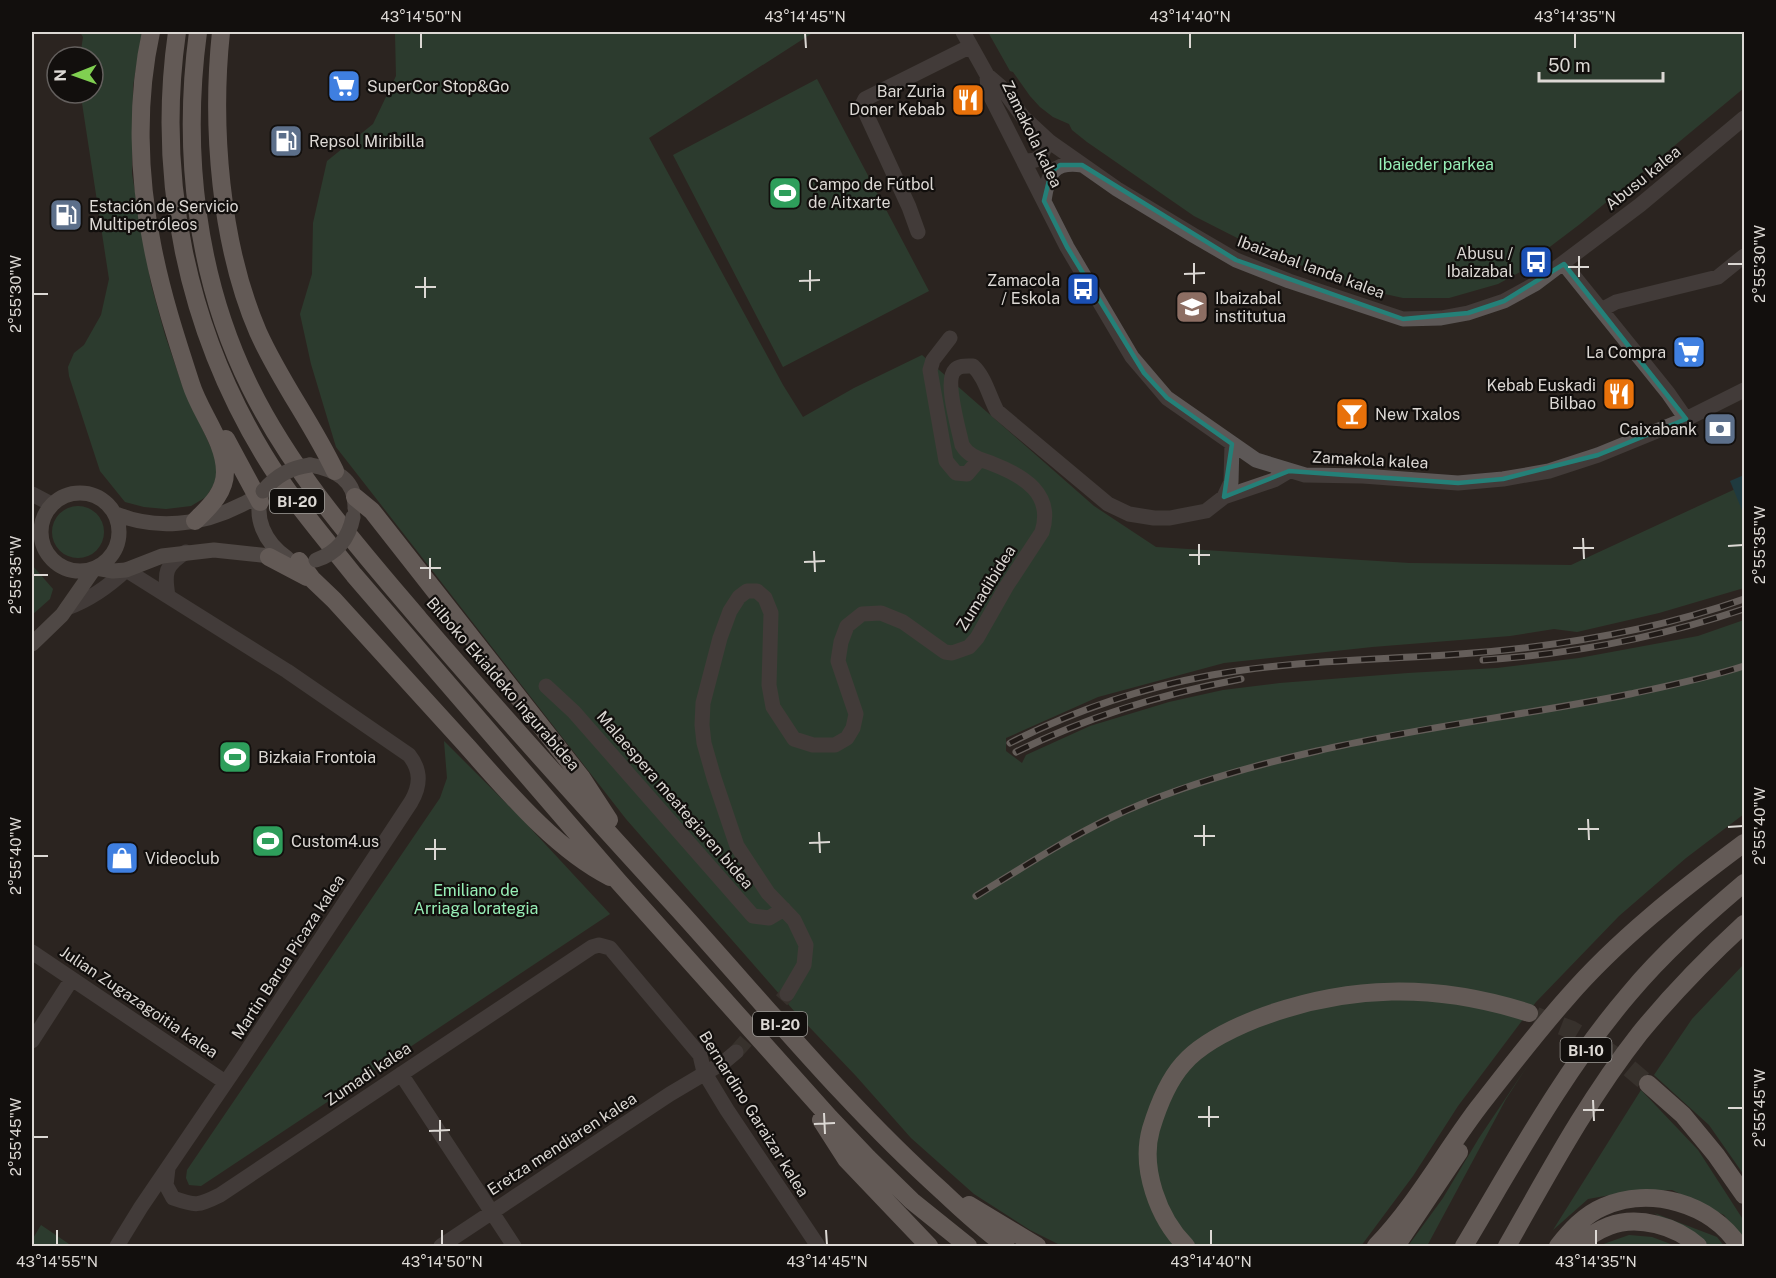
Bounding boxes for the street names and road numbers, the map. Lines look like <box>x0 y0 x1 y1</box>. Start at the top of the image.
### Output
street label: Zamakola kalea <box>998 77 1066 191</box>
street label: Abusu kalea <box>1602 142 1684 214</box>
street label: Ibaizabal landa kalea <box>1235 231 1387 303</box>
street label: Zamakola kalea <box>1311 447 1429 473</box>
road number: BI-20 <box>270 489 324 513</box>
street label: Zumadibidea <box>952 542 1020 634</box>
street label: Bilboko Ekialdeko ingurabidea <box>422 593 584 775</box>
street label: Malaespera meategiaren bidea <box>593 707 757 893</box>
street label: Martin Barua Picaza kalea <box>228 871 348 1043</box>
street label: Julian Zugazagoitia kalea <box>56 942 222 1062</box>
road number: BI-20 <box>753 1012 807 1036</box>
street label: Bernardino Garaizar kalea <box>695 1028 813 1200</box>
street label: Zumadi kalea <box>321 1038 415 1110</box>
road number: BI-10 <box>1560 1038 1612 1062</box>
street label: Eretza mendiaren kalea <box>484 1089 640 1199</box>

